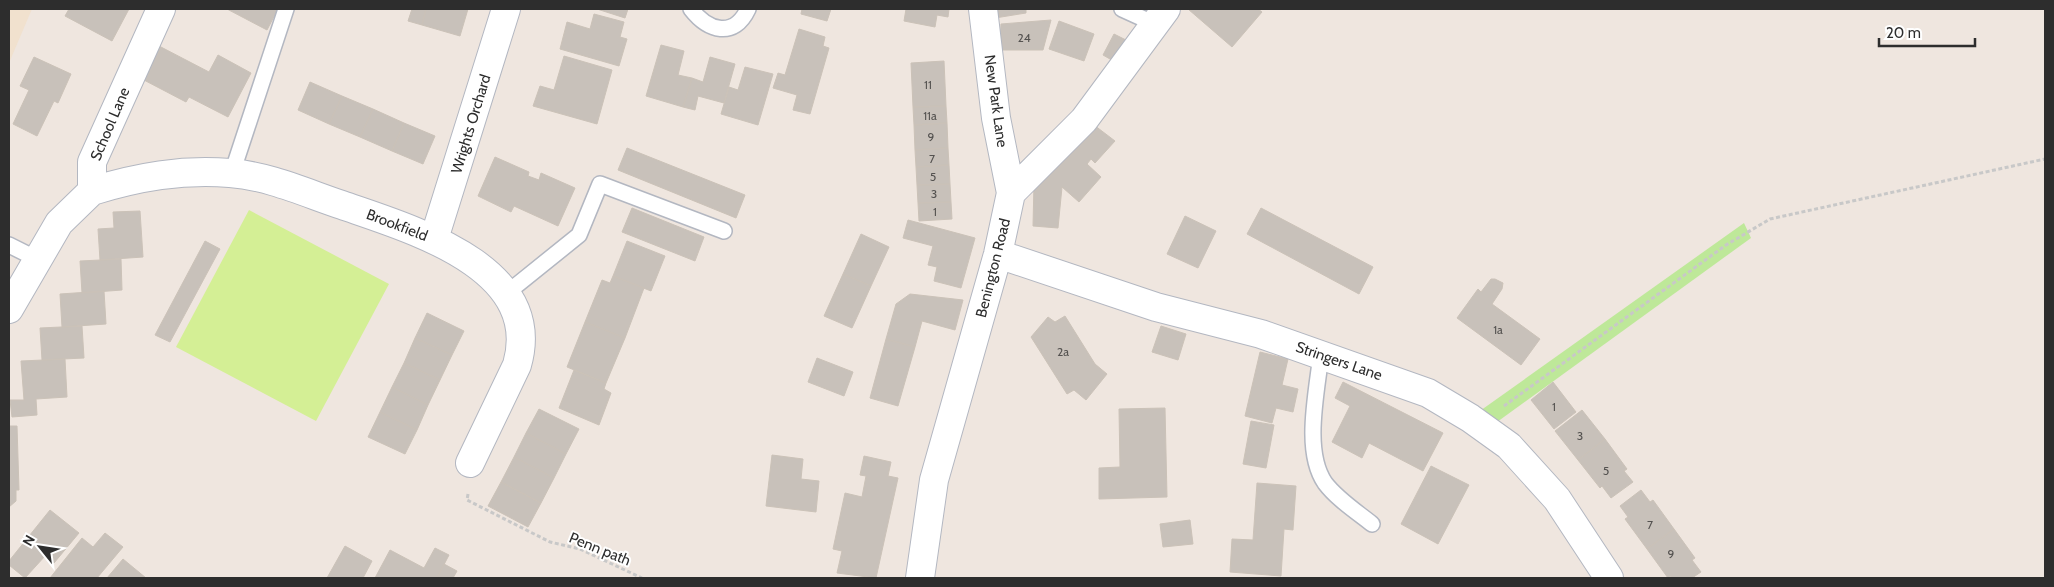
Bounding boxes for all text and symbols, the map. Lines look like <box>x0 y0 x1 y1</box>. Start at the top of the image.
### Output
scale bar <box>1879 15 1975 47</box>
text: 20 m <box>1886 24 1921 42</box>
house number: 24 <box>1017 30 1031 45</box>
street label: New Park Lane <box>981 53 1011 149</box>
street label: Wrights Orchard <box>447 72 495 176</box>
house number: 11 <box>924 77 932 92</box>
street label: School Lane <box>86 84 134 163</box>
house number: 11a <box>923 108 937 123</box>
house number: 9 <box>928 129 935 144</box>
house number: 7 <box>929 151 935 166</box>
house number: 5 <box>930 169 936 184</box>
house number: 3 <box>931 186 937 201</box>
house number: 1 <box>933 204 937 219</box>
street label: Brookfield <box>364 205 430 245</box>
street label: Benington Road <box>972 217 1014 319</box>
house number: 1a <box>1493 322 1503 337</box>
street label: Stringers Lane <box>1293 338 1385 384</box>
house number: 2a <box>1057 344 1069 359</box>
house number: 1 <box>1552 399 1556 414</box>
house number: 3 <box>1577 428 1583 443</box>
house number: 5 <box>1603 463 1609 478</box>
house number: 7 <box>1647 517 1653 532</box>
north arrow <box>15 522 65 572</box>
street label: Penn path <box>567 529 633 569</box>
text: N <box>18 532 39 549</box>
house number: 9 <box>1668 546 1675 561</box>

